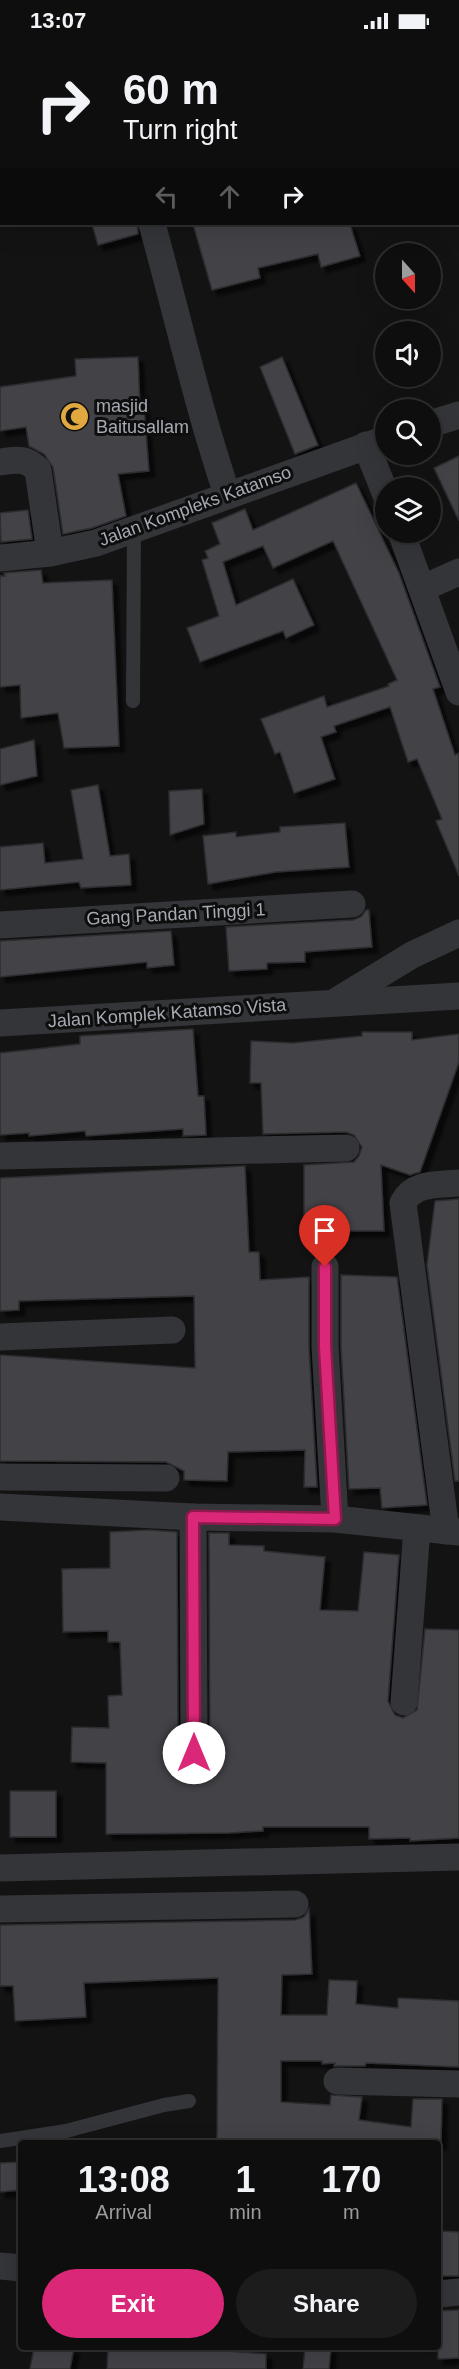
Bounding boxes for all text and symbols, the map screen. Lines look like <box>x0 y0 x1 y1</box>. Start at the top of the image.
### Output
text: 13:07 <box>30 8 86 33</box>
icon: right <box>24 66 102 144</box>
text: 60 m <box>123 66 219 113</box>
text: Turn right <box>123 115 238 145</box>
icon: left <box>150 180 183 213</box>
icon: ahead <box>213 180 246 213</box>
icon: right <box>276 180 309 213</box>
north arrow <box>375 243 441 309</box>
map controls <box>375 243 441 543</box>
button: sound <box>375 321 441 387</box>
place label: masjid Baitusallam <box>96 396 189 437</box>
button: search <box>375 399 441 465</box>
mosque icon: masjid Baitusallam <box>59 400 91 432</box>
street label: Jalan Kompleks Katamso <box>96 462 294 550</box>
button: layers <box>375 477 441 543</box>
street label: Gang Pandan Tinggi 1 <box>86 899 266 929</box>
street label: Jalan Komplek Katamso Vista <box>47 995 288 1031</box>
pin <box>299 1205 350 1267</box>
icon: arrive <box>308 1214 341 1247</box>
position arrow <box>162 1721 226 1785</box>
text: 13:08 <box>78 2159 170 2200</box>
text: 1 <box>235 2159 255 2200</box>
text: 170 <box>321 2159 381 2200</box>
text: Arrival <box>95 2201 152 2223</box>
text: min <box>229 2201 262 2223</box>
text: m <box>343 2201 360 2223</box>
button: Exit <box>42 2269 224 2338</box>
button: Share <box>236 2269 417 2338</box>

